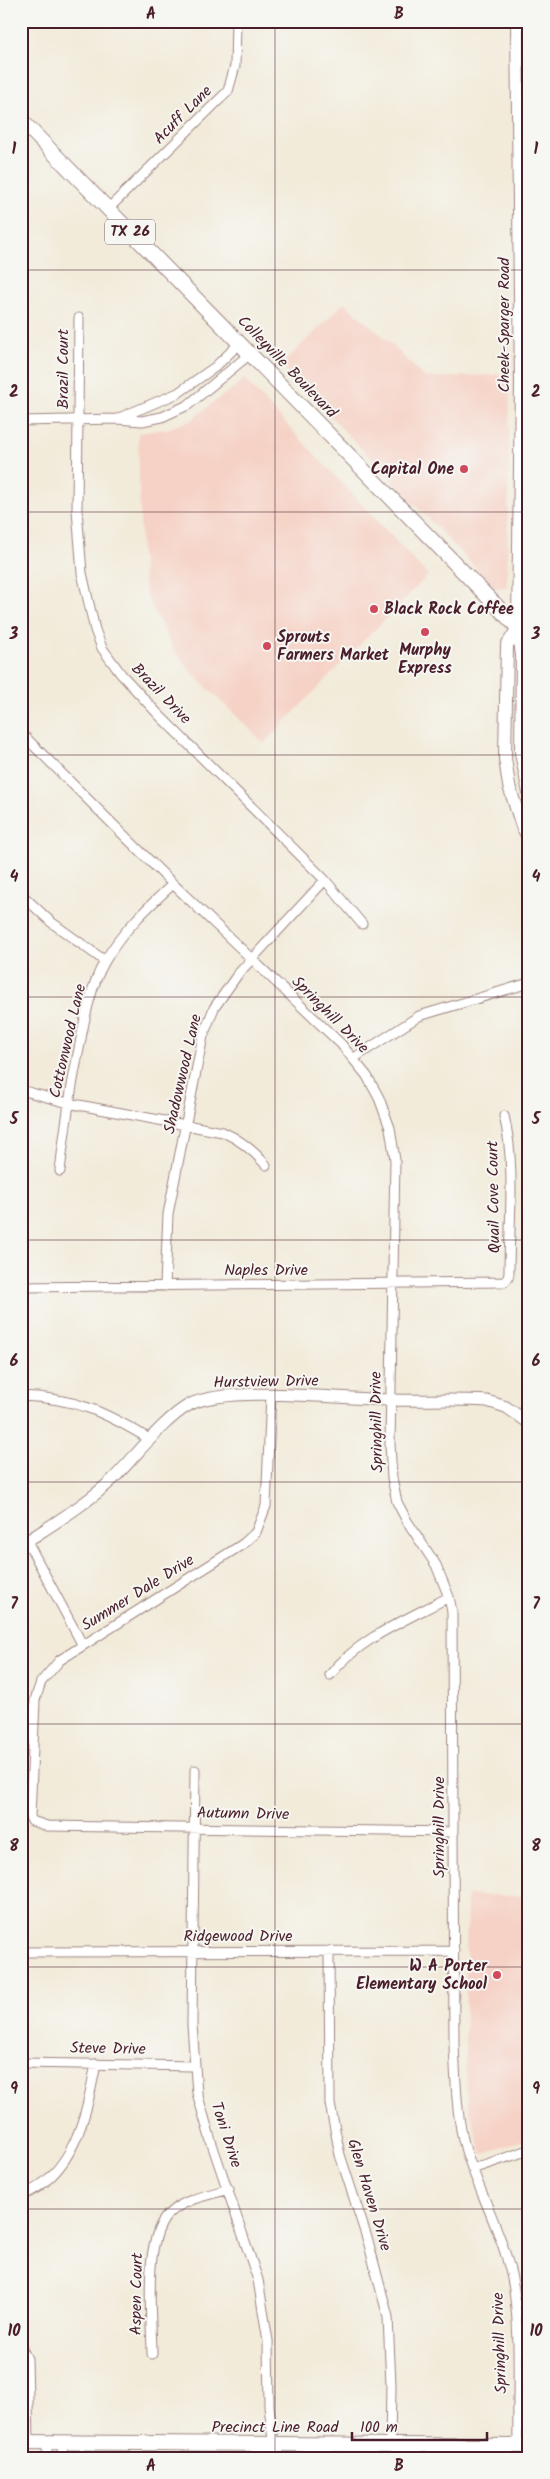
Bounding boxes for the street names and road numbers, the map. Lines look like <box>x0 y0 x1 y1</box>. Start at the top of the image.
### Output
street label: Acuff Lane <box>148 80 218 150</box>
road number: TX 26 <box>105 220 155 244</box>
street label: Cheek-Sparger Road <box>492 257 517 392</box>
street label: Colleyville Boulevard <box>231 310 344 425</box>
street label: Brazil Court <box>51 328 76 409</box>
street label: Brazil Drive <box>125 657 197 731</box>
street label: Springhill Drive <box>285 970 375 1060</box>
street label: Cottonwood Lane <box>43 981 93 1101</box>
street label: Shadowwood Lane <box>157 1012 209 1136</box>
street label: Quail Cove Court <box>481 1140 507 1254</box>
street label: Naples Drive <box>224 1258 308 1283</box>
street label: Hurstview Drive <box>213 1369 319 1395</box>
street label: Springhill Drive <box>364 1371 390 1473</box>
street label: Summer Dale Drive <box>77 1548 199 1638</box>
street label: Springhill Drive <box>427 1776 452 1878</box>
street label: Autumn Drive <box>197 1801 289 1827</box>
street label: Ridgewood Drive <box>184 1924 292 1949</box>
street label: Steve Drive <box>70 2036 146 2062</box>
street label: Toni Drive <box>204 2099 248 2171</box>
street label: Glen Haven Drive <box>340 2136 398 2254</box>
street label: Aspen Court <box>124 2252 150 2335</box>
street label: Springhill Drive <box>486 2292 514 2394</box>
street label: Precinct Line Road <box>211 2415 340 2440</box>

